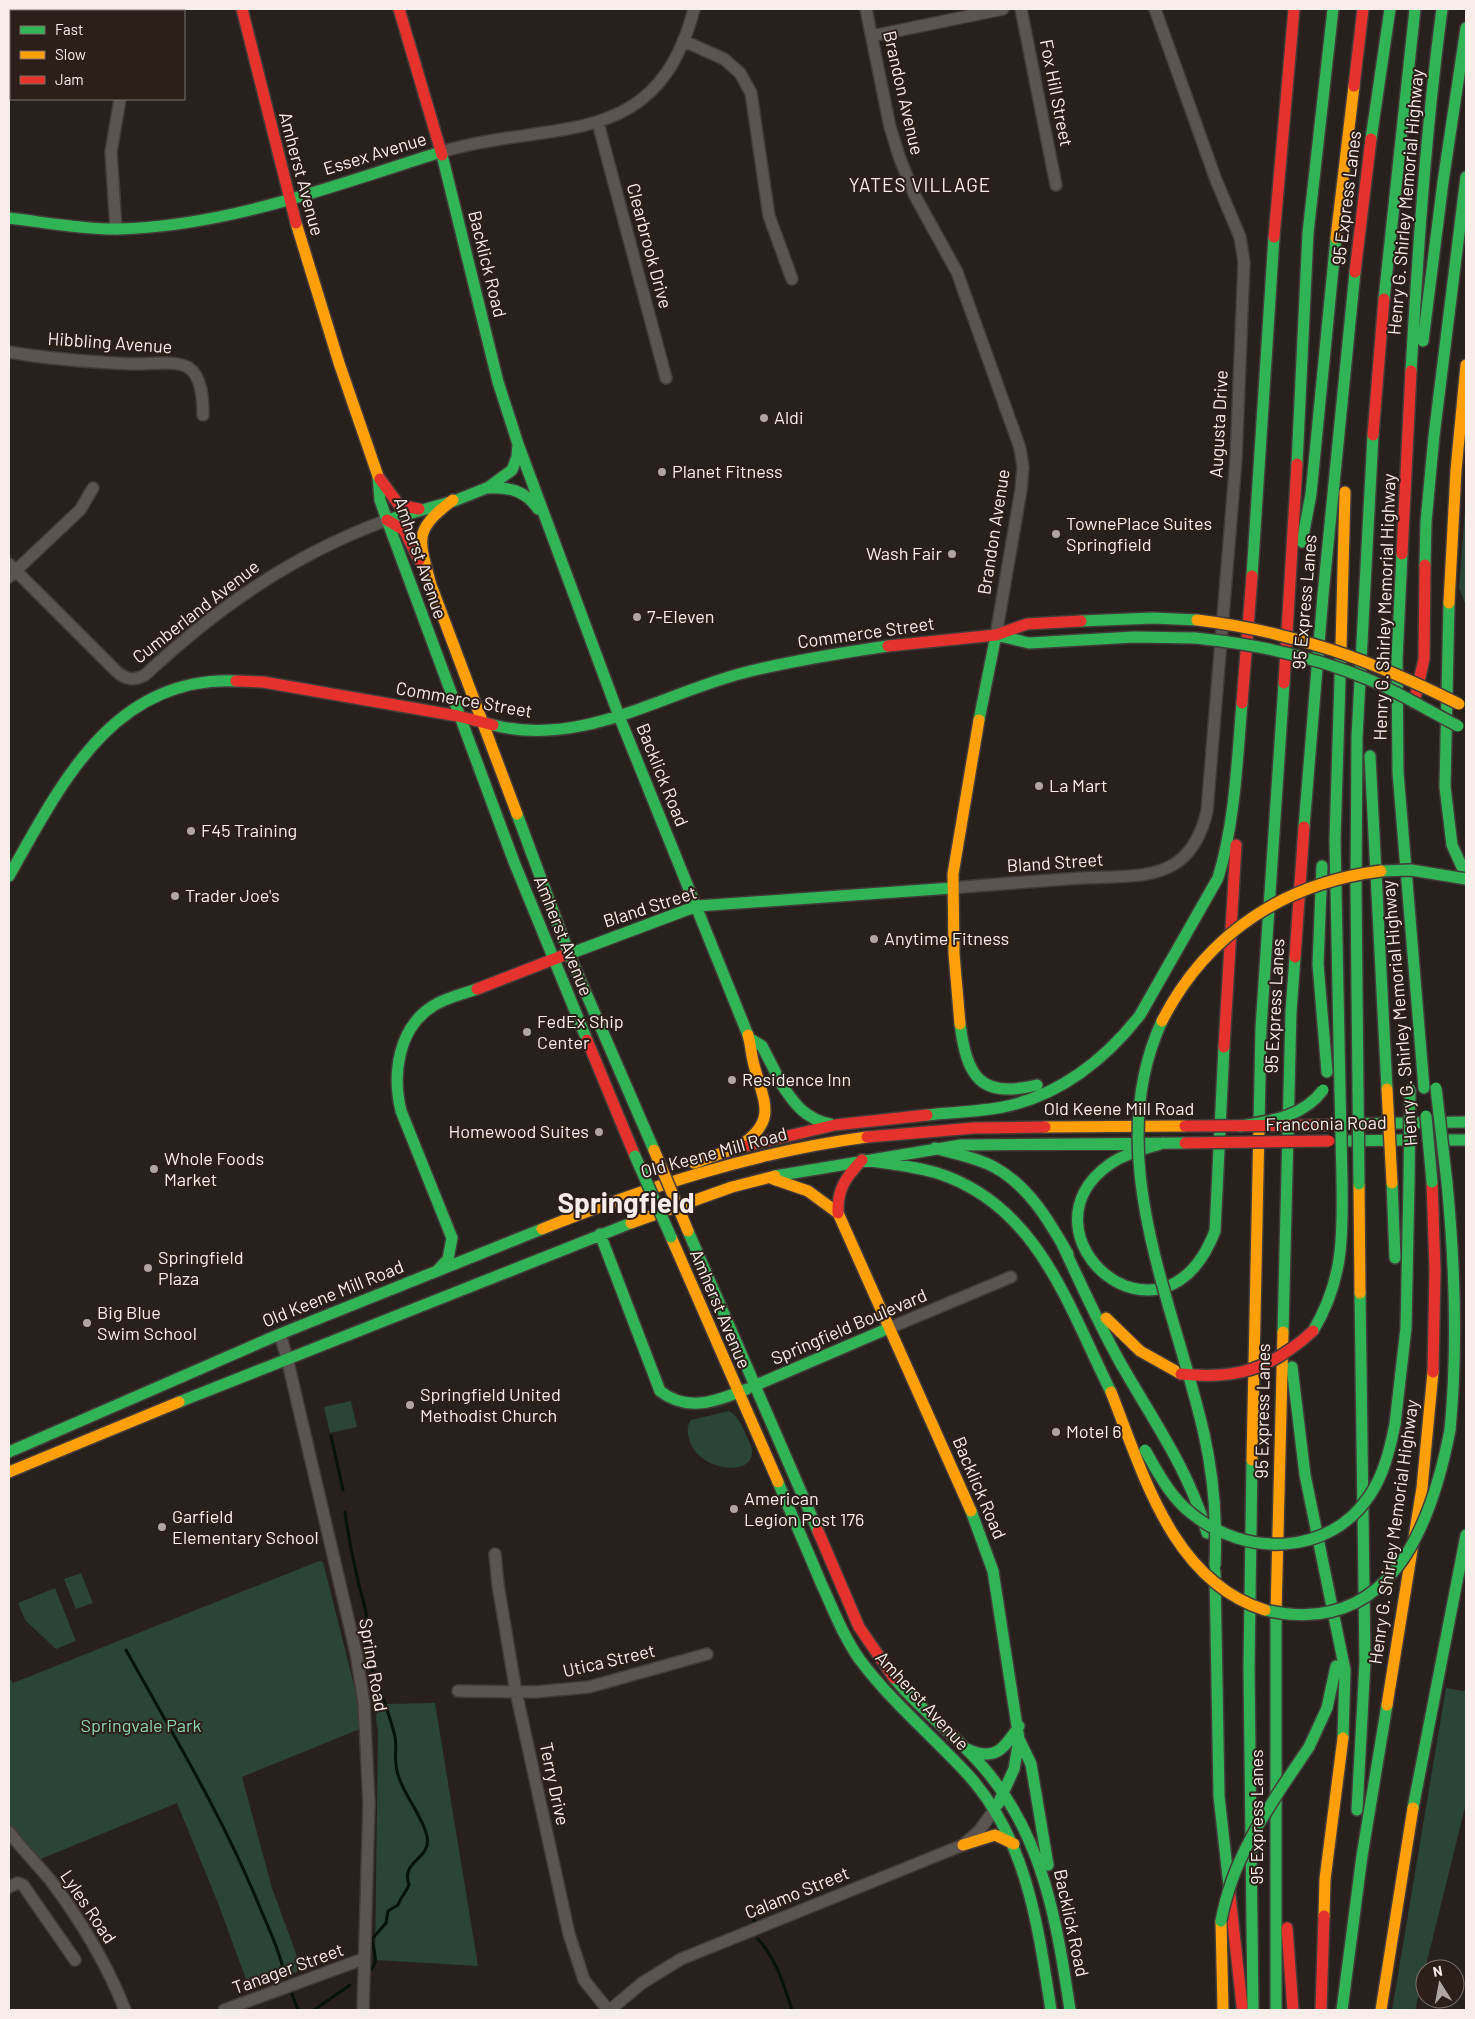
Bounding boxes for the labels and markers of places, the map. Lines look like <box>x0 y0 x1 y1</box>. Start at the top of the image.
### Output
place label: Aldi <box>774 406 803 428</box>
marker: Aldi <box>758 412 770 424</box>
place label: Planet Fitness <box>672 460 783 482</box>
marker: Planet Fitness <box>656 466 668 478</box>
place label: TownePlace Suites Springfield <box>1066 512 1212 555</box>
marker: TownePlace Suites Springfield <box>1050 528 1062 540</box>
place label: Wash Fair <box>866 542 942 564</box>
marker: Wash Fair <box>946 548 958 560</box>
place label: 7-Eleven <box>647 605 715 627</box>
marker: 7-Eleven <box>631 611 643 623</box>
place label: La Mart <box>1049 774 1107 796</box>
marker: La Mart <box>1033 780 1045 792</box>
place label: F45 Training <box>201 819 297 841</box>
marker: F45 Training <box>185 825 197 837</box>
place label: Trader Joe's <box>185 884 280 906</box>
marker: Trader Joe's <box>169 890 181 902</box>
place label: Anytime Fitness <box>884 927 1009 949</box>
marker: Anytime Fitness <box>868 933 880 945</box>
place label: FedEx Ship Center <box>537 1010 624 1053</box>
marker: FedEx Ship Center <box>521 1026 533 1038</box>
place label: Residence Inn <box>742 1068 851 1090</box>
marker: Residence Inn <box>726 1074 738 1086</box>
place label: Homewood Suites <box>448 1120 589 1142</box>
marker: Homewood Suites <box>593 1126 605 1138</box>
place label: Whole Foods Market <box>164 1147 264 1190</box>
marker: Whole Foods Market <box>148 1163 160 1175</box>
place label: Springfield Plaza <box>158 1246 244 1289</box>
marker: Springfield Plaza <box>142 1262 154 1274</box>
place label: Big Blue Swim School <box>97 1301 197 1344</box>
marker: Big Blue Swim School <box>81 1317 93 1329</box>
place label: Springfield United Methodist Church <box>420 1383 561 1426</box>
marker: Springfield United Methodist Church <box>404 1399 416 1411</box>
place label: Motel 6 <box>1066 1420 1121 1442</box>
marker: Motel 6 <box>1050 1426 1062 1438</box>
place label: American Legion Post 176 <box>744 1487 864 1530</box>
marker: American Legion Post 176 <box>728 1503 740 1515</box>
place label: Garfield Elementary School <box>172 1505 319 1548</box>
marker: Garfield Elementary School <box>156 1521 168 1533</box>

